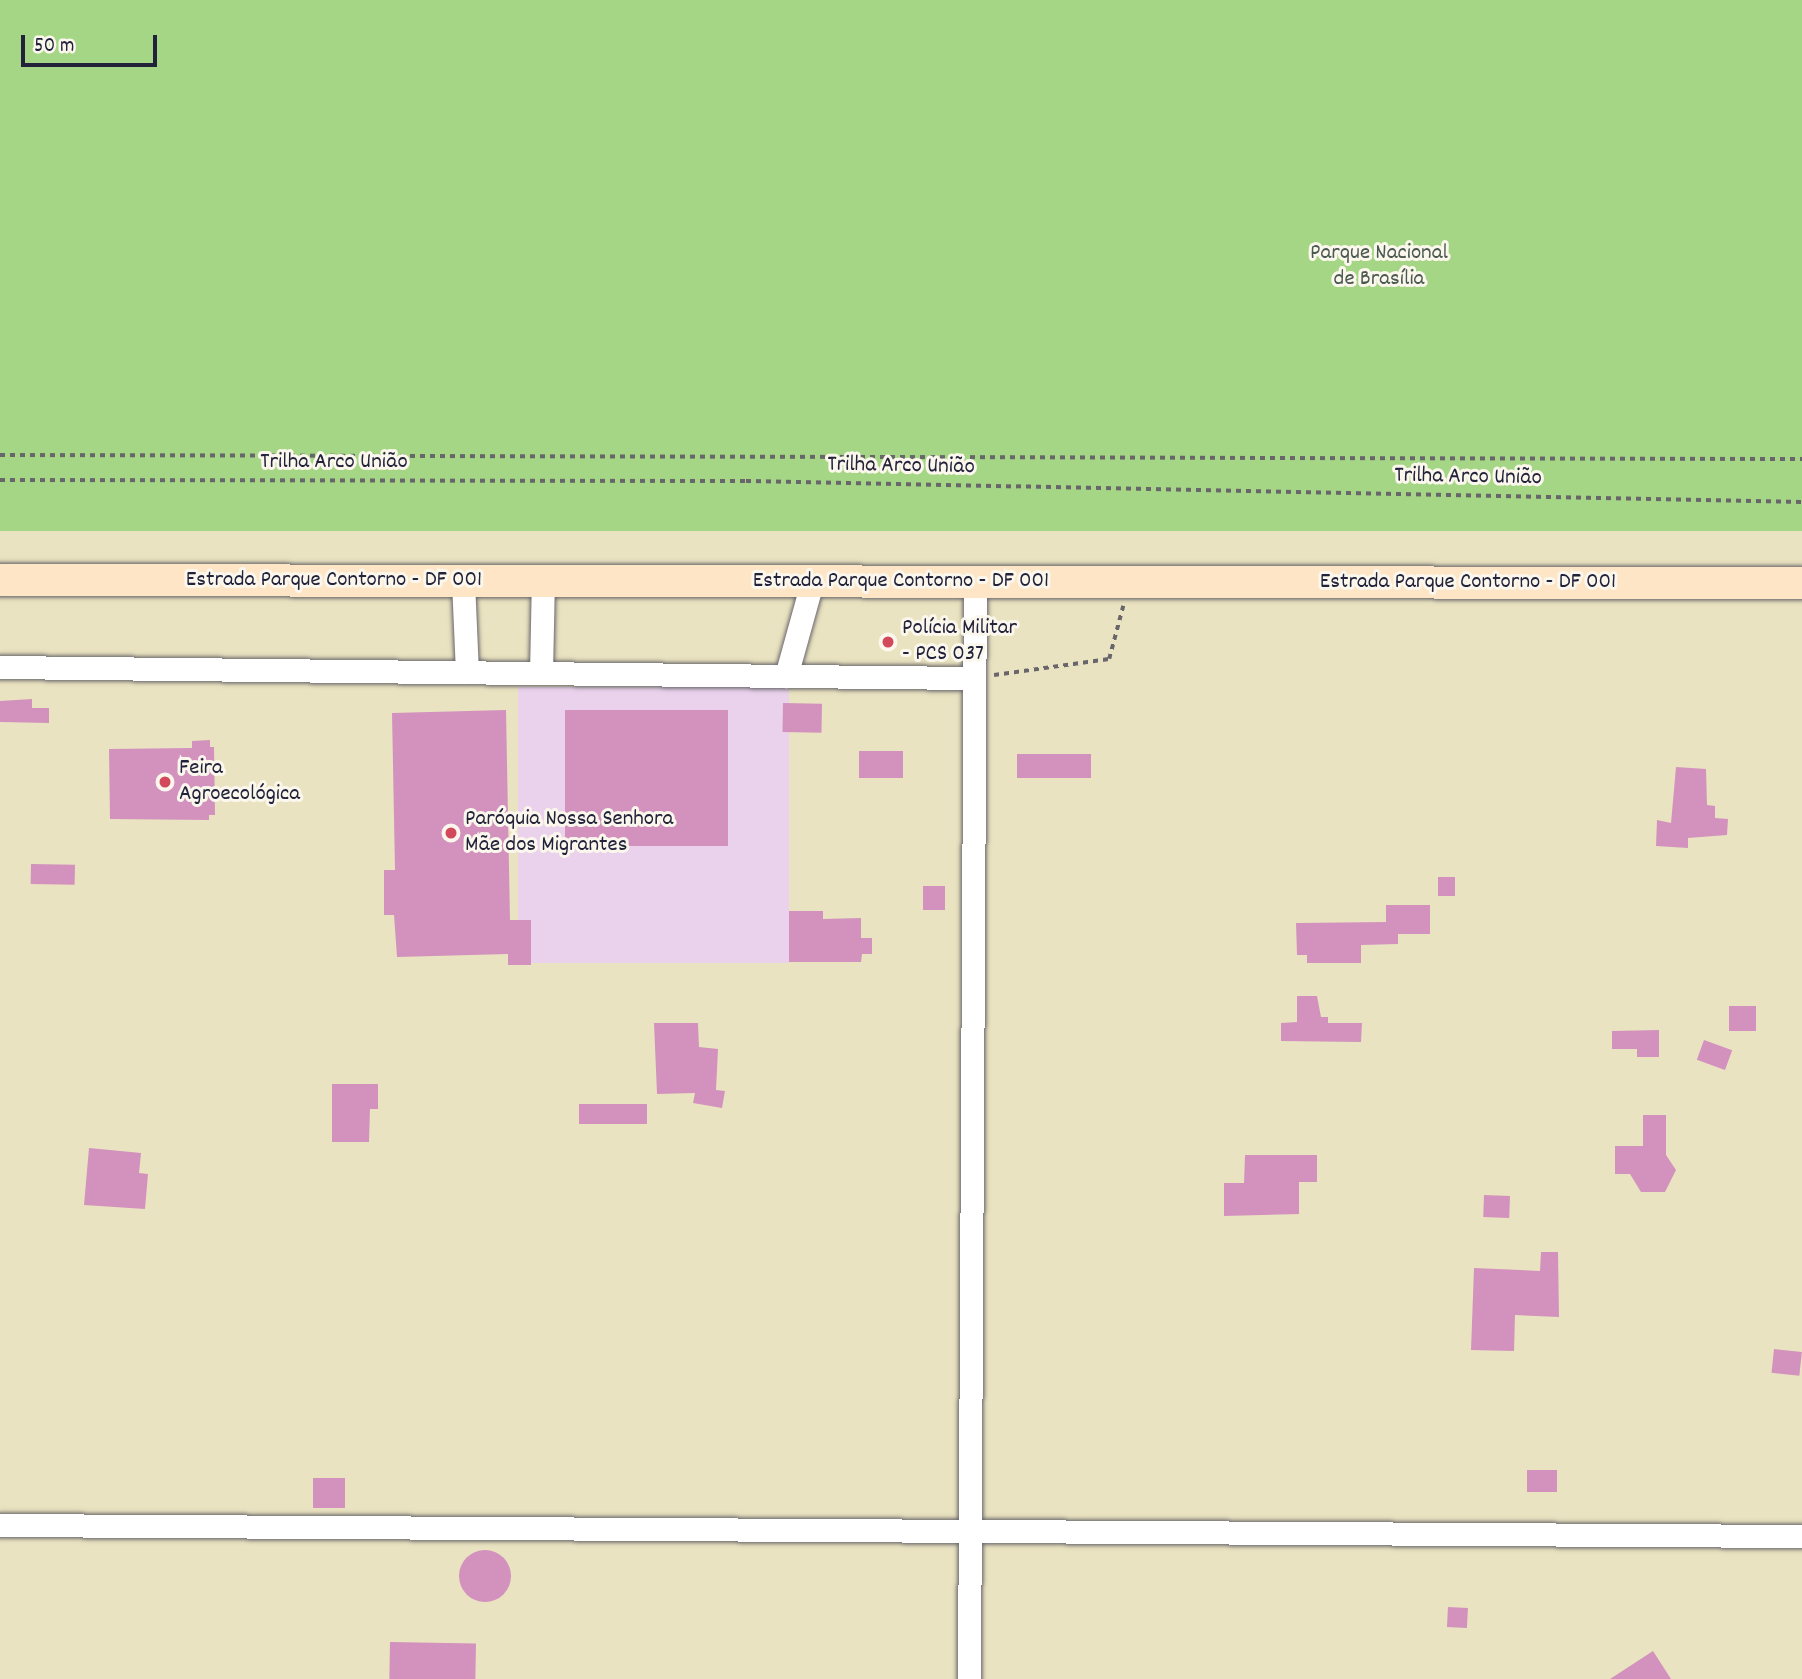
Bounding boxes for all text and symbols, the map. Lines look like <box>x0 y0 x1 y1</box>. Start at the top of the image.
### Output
scale bar <box>24 21 161 65</box>
text: 50 m <box>34 32 74 62</box>
park label: Parque Nacional de Brasília <box>1310 240 1448 294</box>
street label: Trilha Arco União <box>260 449 408 477</box>
street label: Trilha Arco União <box>827 452 975 482</box>
street label: Trilha Arco União <box>1394 463 1542 493</box>
street label: Estrada Parque Contorno - DF 001 <box>186 567 482 595</box>
street label: Estrada Parque Contorno - DF 001 <box>753 568 1049 596</box>
street label: Estrada Parque Contorno - DF 001 <box>1320 569 1616 597</box>
place label: Polícia Militar - PCS 037 <box>902 615 1017 669</box>
marker: Polícia Militar - PCS 037 <box>880 634 896 650</box>
place label: Feira Agroecológica <box>179 755 300 809</box>
marker: Feira Agroecológica <box>157 774 173 790</box>
place label: Paróquia Nossa Senhora Mãe dos Migrantes <box>465 806 673 860</box>
marker: Paróquia Nossa Senhora Mãe dos Migrantes <box>443 825 459 841</box>

